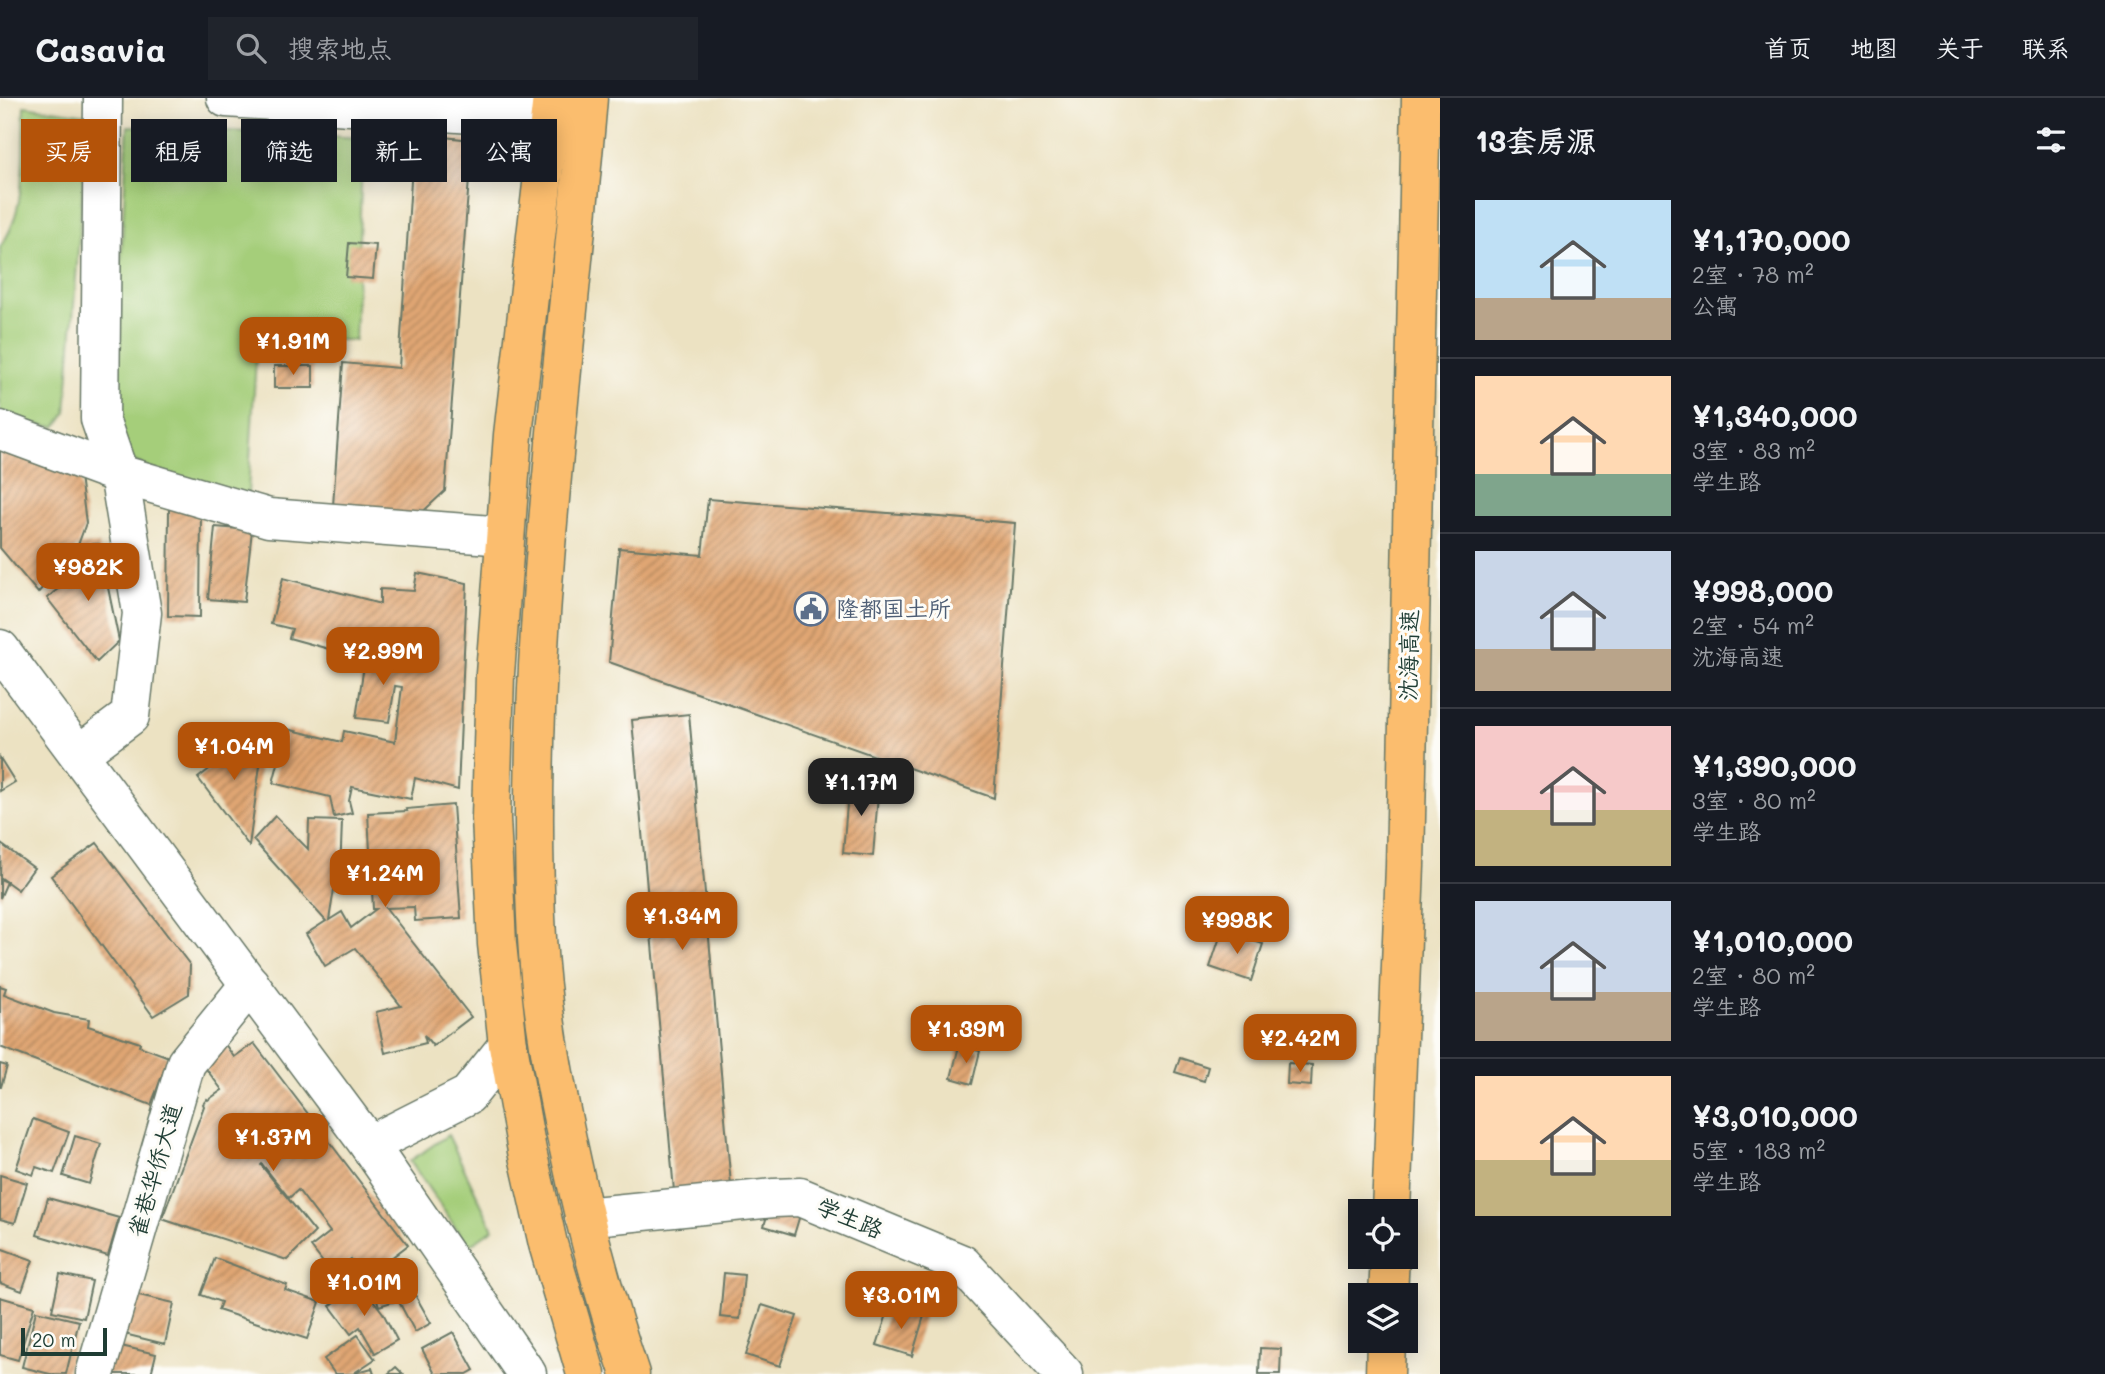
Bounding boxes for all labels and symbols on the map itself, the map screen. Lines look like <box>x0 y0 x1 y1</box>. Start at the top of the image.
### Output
pin: ¥1.91M <box>236 317 350 377</box>
pin: ¥982K <box>39 544 137 603</box>
public building icon: 隆都国土所 <box>792 590 830 628</box>
place label: 隆都国土所 <box>836 593 951 623</box>
street label: 沈海高速 <box>1392 609 1424 701</box>
pin: ¥2.99M <box>326 628 440 687</box>
pin: ¥1.04M <box>177 722 291 782</box>
pin: ¥1.17M <box>804 758 918 818</box>
pin: ¥1.24M <box>328 850 442 909</box>
pin: ¥1.34M <box>625 892 739 952</box>
pin: ¥998K <box>1188 896 1286 956</box>
pin: ¥1.39M <box>909 1006 1023 1065</box>
pin: ¥2.42M <box>1243 1014 1357 1074</box>
street label: 雀巷华侨大道 <box>121 1099 187 1240</box>
pin: ¥1.37M <box>216 1114 330 1173</box>
street label: 学生路 <box>813 1190 888 1244</box>
pin: ¥1.01M <box>307 1258 421 1318</box>
pin: ¥3.01M <box>844 1272 958 1331</box>
scale bar <box>21 1325 107 1357</box>

